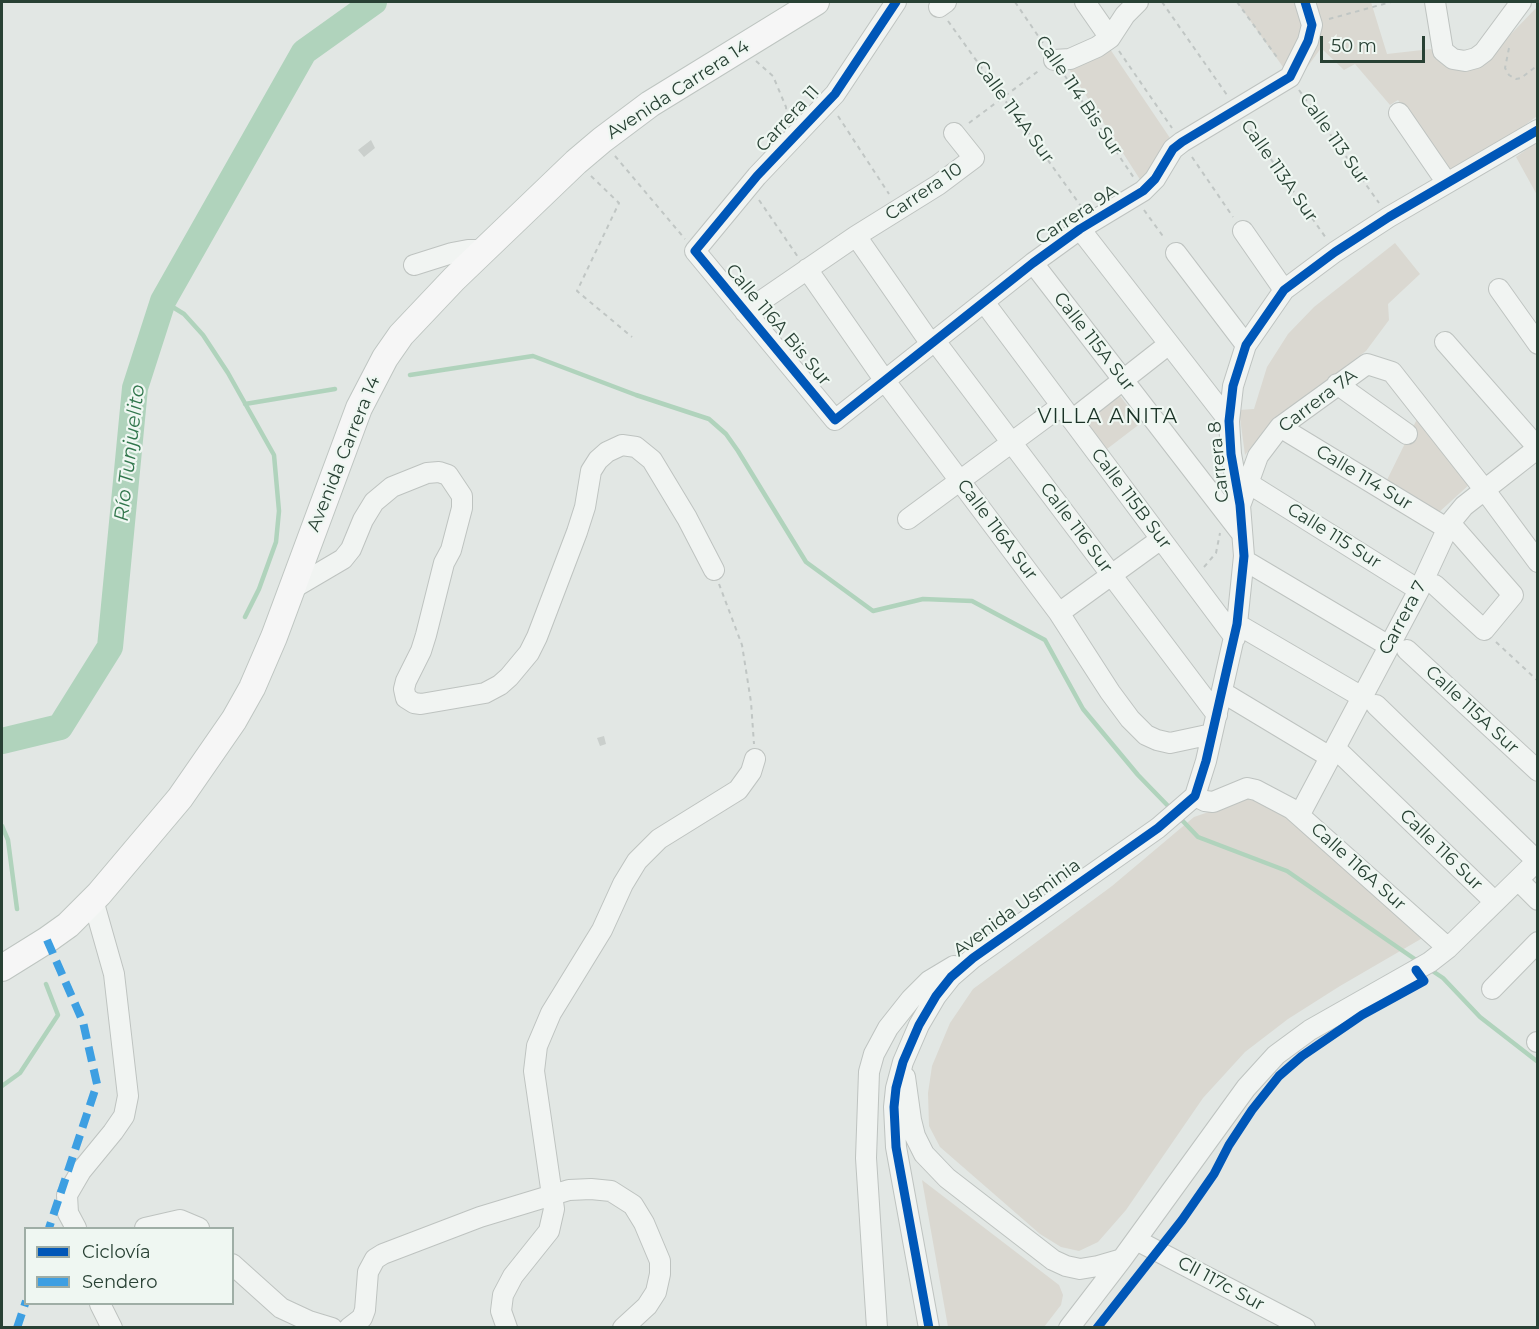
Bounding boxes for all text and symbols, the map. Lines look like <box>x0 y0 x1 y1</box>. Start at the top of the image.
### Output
scale bar <box>1323 24 1428 62</box>
street label: Calle 114 Bis Sur <box>1031 32 1127 160</box>
text: 50 m <box>1331 35 1377 57</box>
street label: Avenida Carrera 14 <box>603 36 753 144</box>
street label: Calle 114A Sur <box>970 57 1058 167</box>
street label: Carrera 11 <box>752 81 824 157</box>
street label: Calle 113 Sur <box>1295 89 1373 189</box>
street label: Calle 113A Sur <box>1236 116 1322 226</box>
street label: Carrera 10 <box>881 158 967 226</box>
street label: Carrera 9A <box>1032 180 1122 250</box>
street label: Calle 116A Bis Sur <box>721 260 835 390</box>
street label: Calle 115A Sur <box>1049 288 1139 396</box>
street label: Carrera 7A <box>1275 365 1361 437</box>
street label: Avenida Carrera 14 <box>303 373 385 535</box>
water label: Río Tunjuelito <box>110 383 150 523</box>
district label: VILLA ANITA <box>1037 405 1179 429</box>
street label: Carrera 8 <box>1204 420 1234 504</box>
street label: Calle 114 Sur <box>1312 441 1416 515</box>
street label: Calle 115B Sur <box>1086 444 1176 554</box>
street label: Calle 116A Sur <box>952 475 1042 585</box>
street label: Calle 116 Sur <box>1035 479 1117 577</box>
street label: Calle 115 Sur <box>1283 499 1385 573</box>
street label: Carrera 7 <box>1375 577 1431 659</box>
street label: Calle 115A Sur <box>1421 661 1523 759</box>
street label: Calle 116 Sur <box>1395 805 1487 895</box>
street label: Calle 116A Sur <box>1306 819 1410 915</box>
street label: Avenida Usminia <box>949 855 1085 961</box>
legend <box>24 1227 234 1305</box>
text: Ciclovía <box>82 1241 151 1263</box>
street label: Cll 117c Sur <box>1174 1252 1268 1316</box>
text: Sendero <box>82 1271 157 1293</box>

